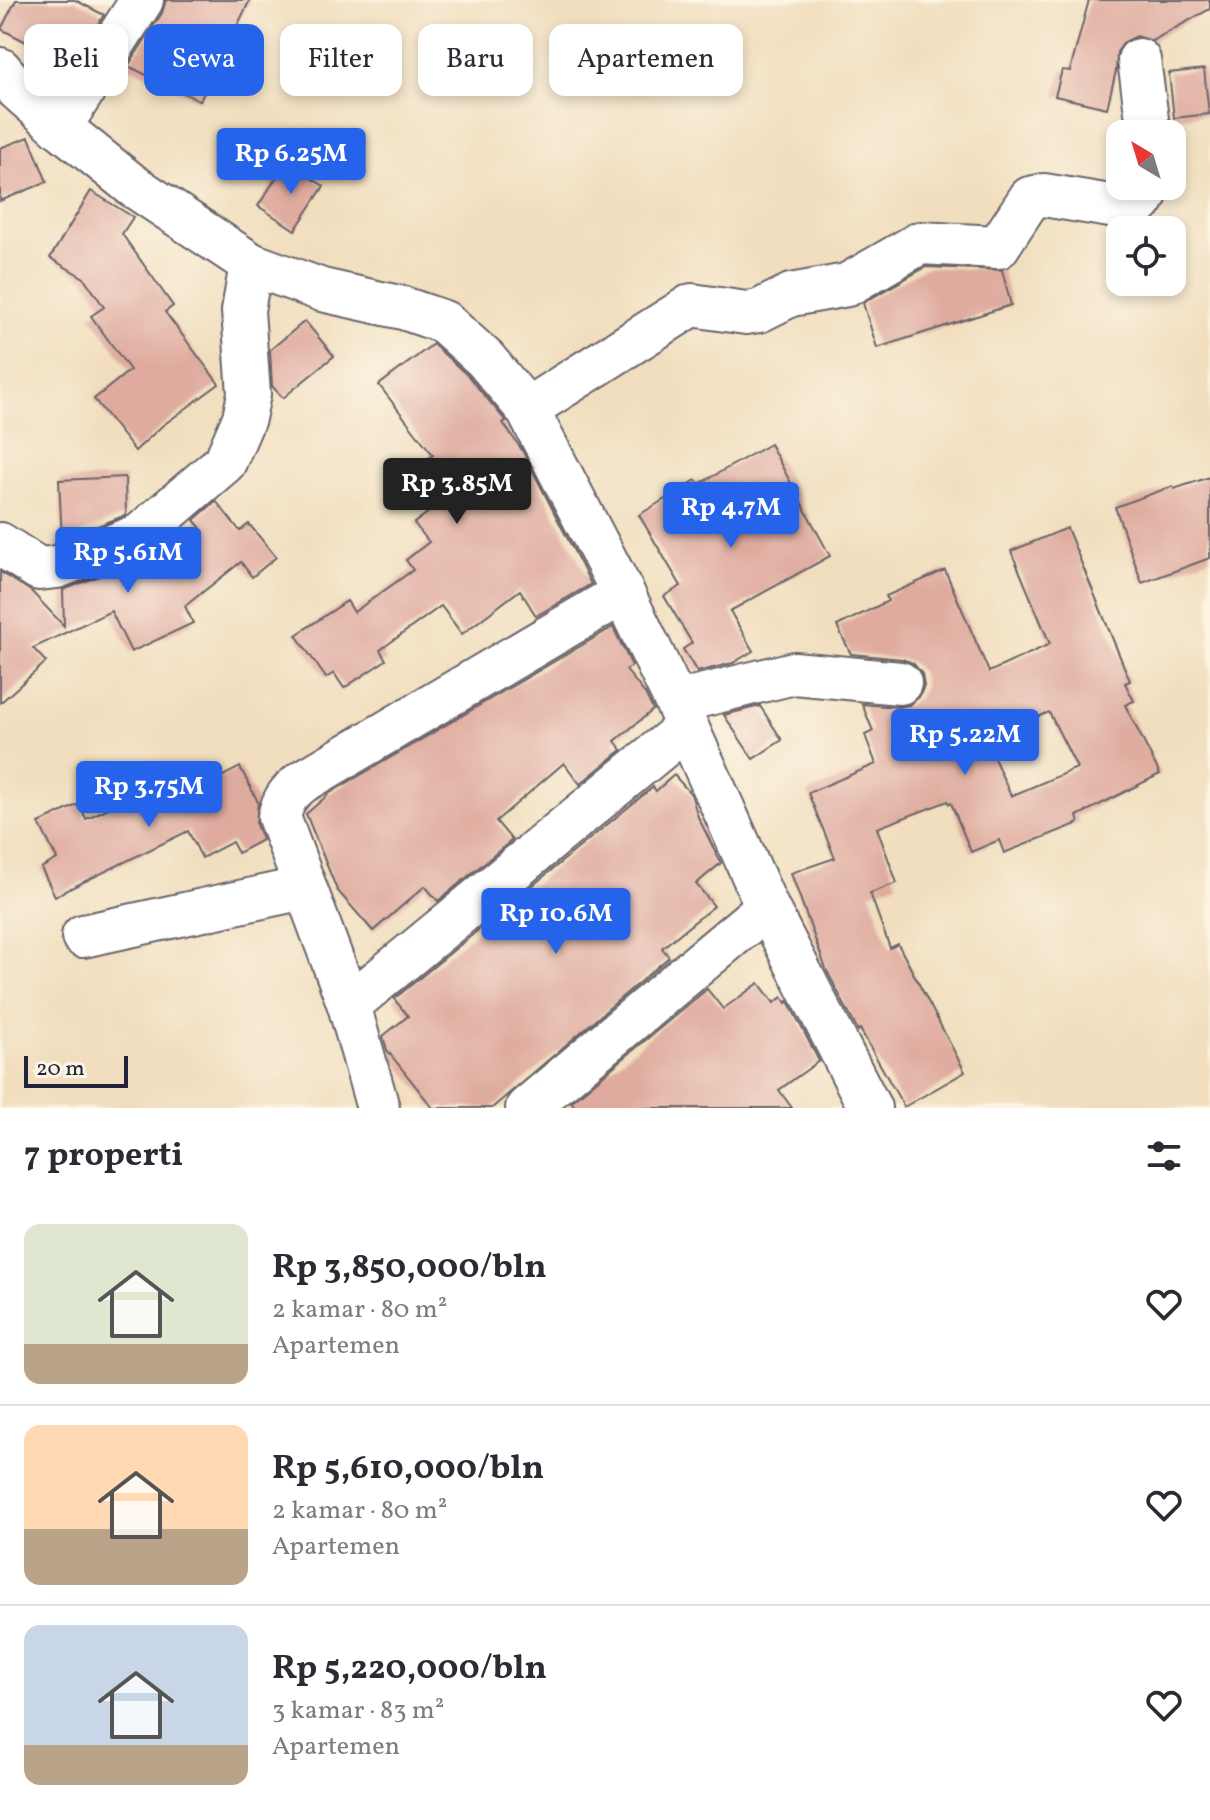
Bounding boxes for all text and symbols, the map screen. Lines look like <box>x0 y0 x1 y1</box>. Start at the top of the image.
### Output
chip: Beli <box>24 24 128 96</box>
chip: Sewa <box>144 24 264 96</box>
chip: Filter <box>280 24 402 96</box>
chip: Baru <box>418 24 533 96</box>
chip: Apartemen <box>549 24 743 96</box>
north arrow <box>1106 120 1186 200</box>
map controls <box>1106 120 1186 296</box>
pin: Rp 6.25M <box>208 128 374 196</box>
text: Rp 6.25M <box>235 136 347 172</box>
button: locate <box>1106 216 1186 296</box>
pin: Rp 3.85M <box>374 458 540 526</box>
text: Rp 3.85M <box>401 466 513 502</box>
pin: Rp 4.7M <box>657 482 805 550</box>
text: Rp 4.7M <box>681 490 781 526</box>
pin: Rp 5.61M <box>45 527 211 595</box>
text: Rp 5.61M <box>73 535 183 571</box>
pin: Rp 5.22M <box>882 709 1048 777</box>
text: Rp 5.22M <box>909 717 1021 753</box>
pin: Rp 3.75M <box>66 761 232 829</box>
text: Rp 3.75M <box>94 769 204 805</box>
pin: Rp 10.6M <box>473 888 639 956</box>
text: Rp 10.6M <box>499 896 613 932</box>
scale bar <box>24 1052 128 1088</box>
text: 20 m <box>36 1054 85 1085</box>
text: 7 properti <box>24 1133 183 1180</box>
icon: filters <box>1142 1134 1186 1178</box>
text: Rp 3,850,000/bln <box>272 1245 547 1292</box>
icon: home <box>88 1256 184 1352</box>
icon: heart <box>1142 1282 1186 1326</box>
text: 2 kamar · 80 m² <box>272 1292 447 1328</box>
text: Apartemen <box>272 1328 400 1364</box>
text: Rp 5,610,000/bln <box>272 1446 544 1493</box>
icon: home <box>88 1457 184 1553</box>
icon: heart <box>1142 1483 1186 1527</box>
text: 2 kamar · 80 m² <box>272 1493 447 1529</box>
text: Apartemen <box>272 1529 400 1565</box>
text: Rp 5,220,000/bln <box>272 1646 547 1693</box>
icon: home <box>88 1657 184 1753</box>
icon: heart <box>1142 1683 1186 1727</box>
text: 3 kamar · 83 m² <box>272 1693 444 1729</box>
text: Apartemen <box>272 1729 400 1765</box>

